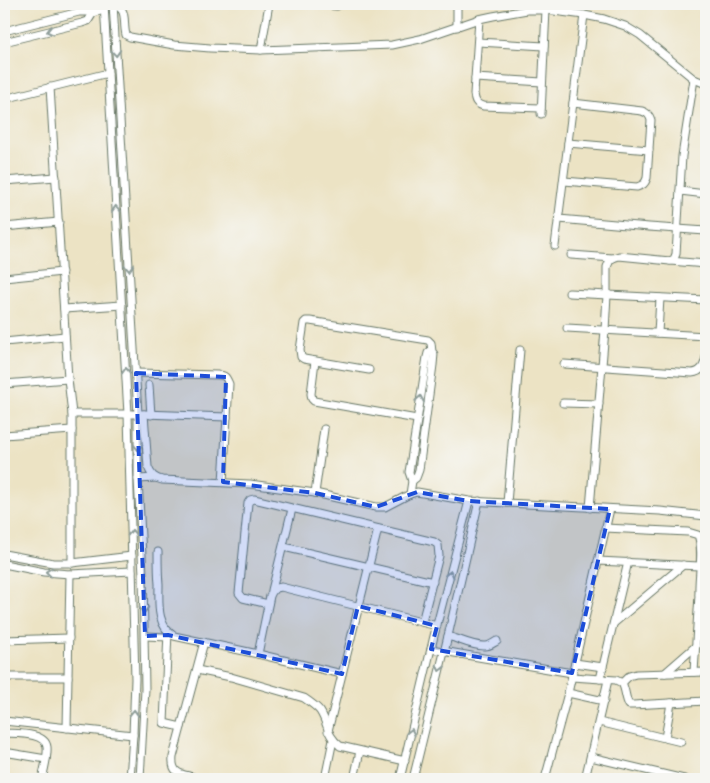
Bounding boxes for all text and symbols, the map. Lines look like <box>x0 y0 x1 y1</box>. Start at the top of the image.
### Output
one-way arrow <box>46 25 55 36</box>
one-way arrow <box>111 49 122 57</box>
one-way arrow <box>111 204 122 212</box>
one-way arrow <box>124 264 135 272</box>
one-way arrow <box>120 367 131 375</box>
one-way arrow <box>415 394 425 403</box>
one-way arrow <box>133 444 143 452</box>
one-way arrow <box>126 529 137 537</box>
one-way arrow <box>45 567 53 578</box>
one-way arrow <box>444 570 455 579</box>
one-way arrow <box>139 606 149 614</box>
one-way arrow <box>435 663 445 671</box>
one-way arrow <box>129 709 139 716</box>
one-way arrow <box>405 727 416 736</box>

